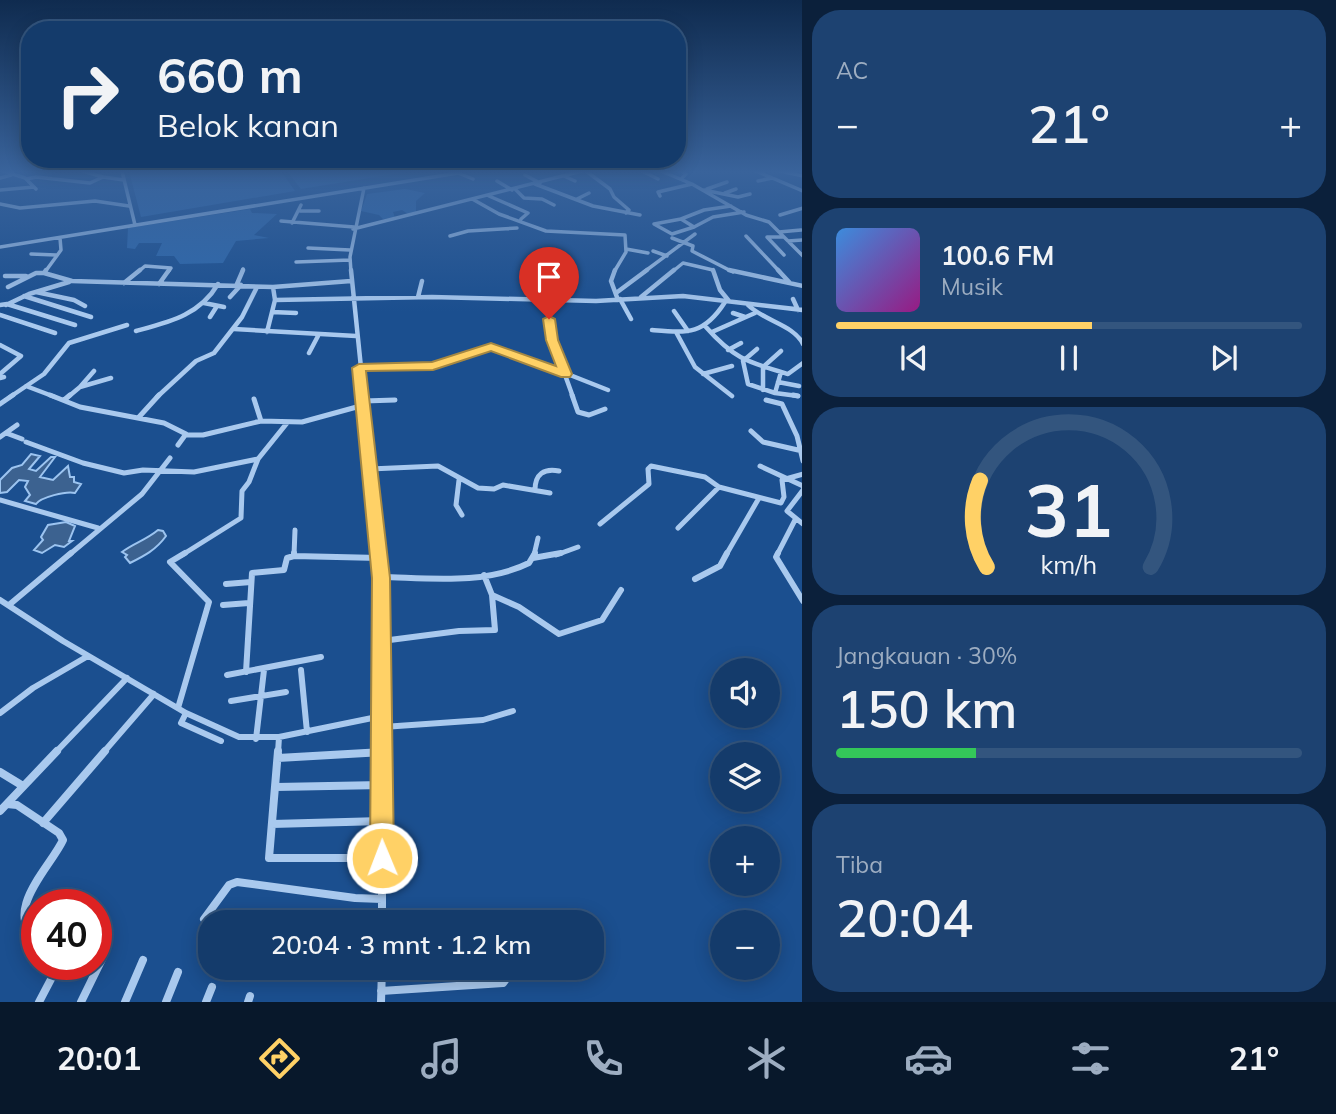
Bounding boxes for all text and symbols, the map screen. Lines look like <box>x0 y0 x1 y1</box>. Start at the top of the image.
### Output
text: 660 m <box>157 44 303 105</box>
icon: right <box>42 49 133 140</box>
text: AC <box>836 56 868 85</box>
text: 21° <box>1028 91 1110 156</box>
text: − <box>836 100 859 148</box>
text: + <box>1279 100 1302 148</box>
text: Belok kanan <box>157 105 339 145</box>
text: 100.6 FM <box>941 239 1054 272</box>
pin <box>519 247 579 319</box>
icon: arrive <box>530 258 568 296</box>
text: Musik <box>941 272 1003 301</box>
icon: previous <box>895 339 933 377</box>
icon: pause <box>1050 339 1088 377</box>
icon: next <box>1205 339 1243 377</box>
text: 31 <box>1025 464 1113 555</box>
text: km/h <box>1041 549 1097 580</box>
text: Jangkauan · 30% <box>836 641 1017 670</box>
map controls <box>710 658 780 980</box>
button: sound <box>710 658 780 728</box>
text: 150 km <box>836 676 1017 741</box>
button: layers <box>710 742 780 812</box>
position arrow <box>345 821 419 895</box>
button: + <box>710 826 780 896</box>
text: Tiba <box>836 850 883 879</box>
text: 20:04 <box>836 885 973 950</box>
speed limit sign: 40 <box>21 889 112 980</box>
button: − <box>710 910 780 980</box>
text: 20:04 · 3 mnt · 1.2 km <box>271 928 531 961</box>
icon: directions <box>255 1034 304 1083</box>
icon: music <box>417 1034 466 1083</box>
icon: phone <box>579 1034 628 1083</box>
icon: climate <box>742 1034 791 1083</box>
icon: car <box>904 1034 953 1083</box>
icon: filters <box>1066 1034 1115 1083</box>
text: 20:01 <box>57 1038 141 1078</box>
text: 21° <box>1229 1038 1279 1078</box>

